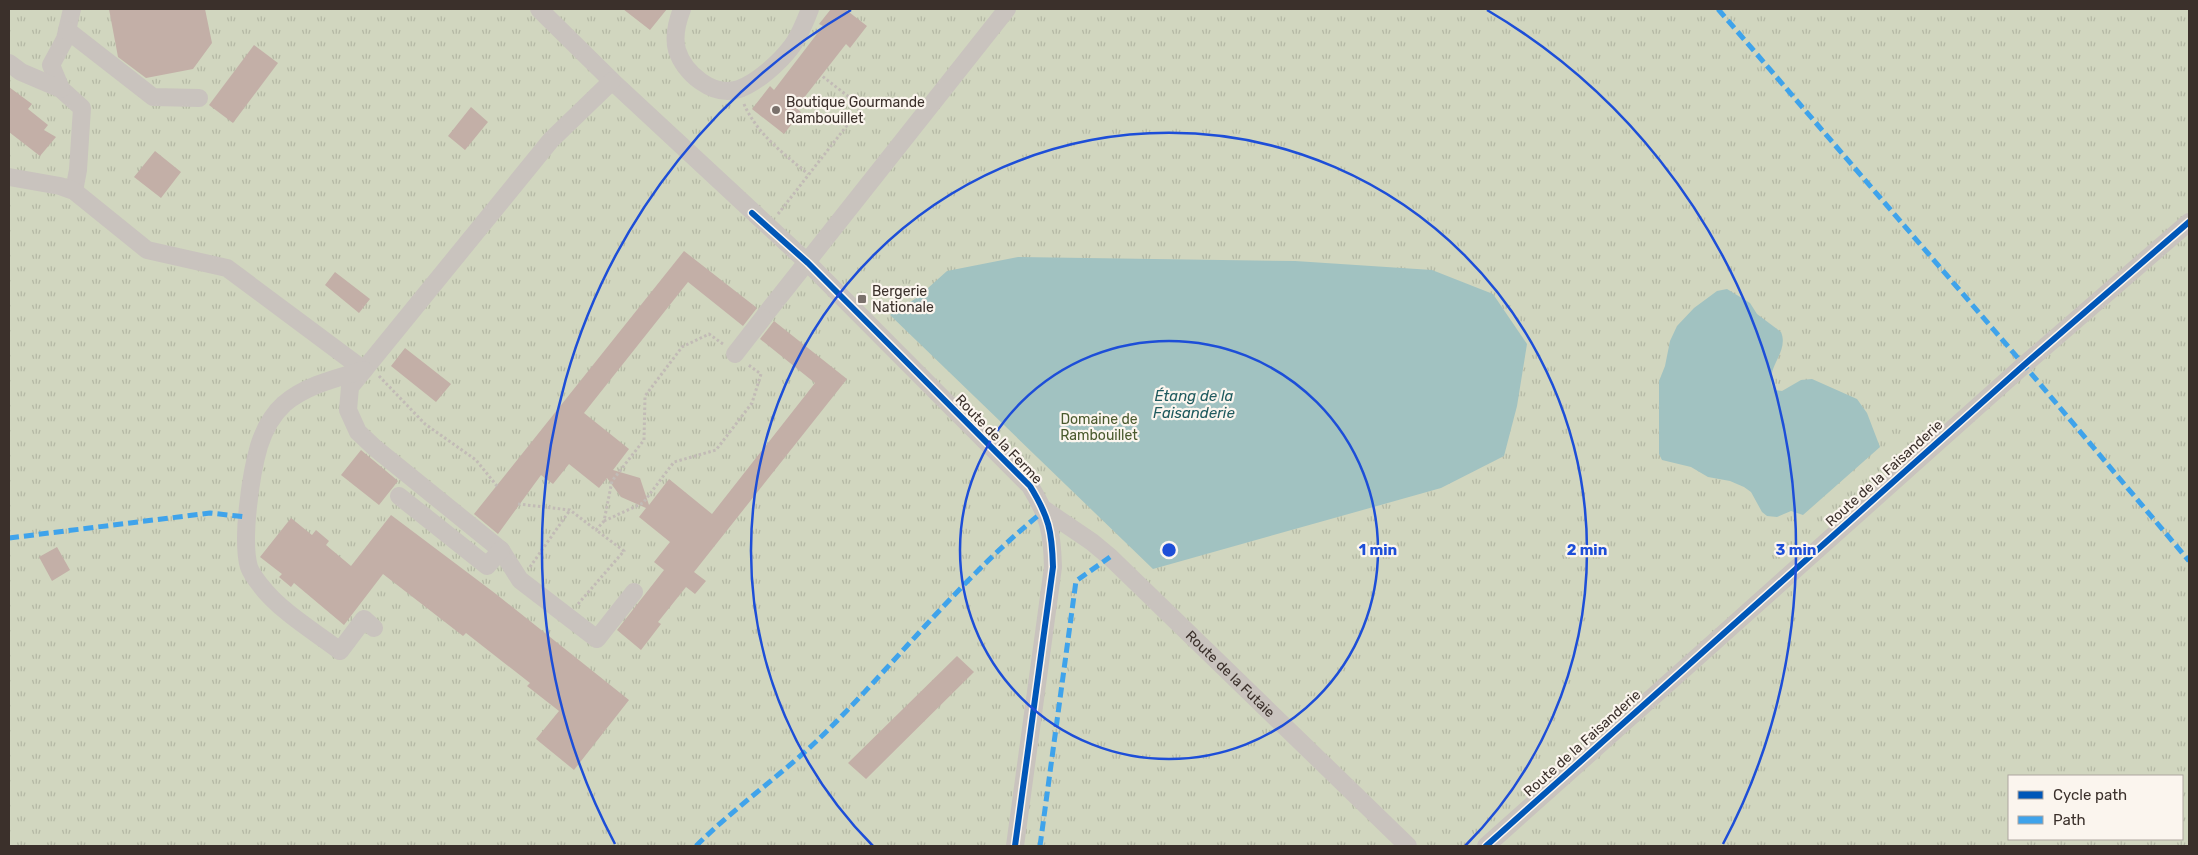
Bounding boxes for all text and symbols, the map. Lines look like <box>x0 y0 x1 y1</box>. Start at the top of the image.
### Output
place label: Boutique Gourmande Rambouillet <box>786 94 925 127</box>
marker: Boutique Gourmande Rambouillet <box>770 104 782 116</box>
place label: Bergerie Nationale <box>872 283 934 316</box>
marker: Bergerie Nationale <box>856 293 868 305</box>
water label: Étang de la Faisanderie <box>1153 387 1236 422</box>
street label: Route de la Ferme <box>952 391 1046 488</box>
park label: Domaine de Rambouillet <box>1060 411 1138 444</box>
street label: Route de la Faisanderie <box>1822 416 1946 530</box>
centre of rings <box>1160 541 1178 559</box>
text: 1 min <box>1359 541 1397 559</box>
text: 2 min <box>1567 541 1607 559</box>
text: 3 min <box>1776 541 1816 559</box>
street label: Route de la Futaie <box>1182 627 1278 721</box>
street label: Route de la Faisanderie <box>1520 686 1644 800</box>
legend <box>2008 775 2183 840</box>
text: Cycle path <box>2053 786 2127 804</box>
text: Path <box>2053 811 2086 829</box>

